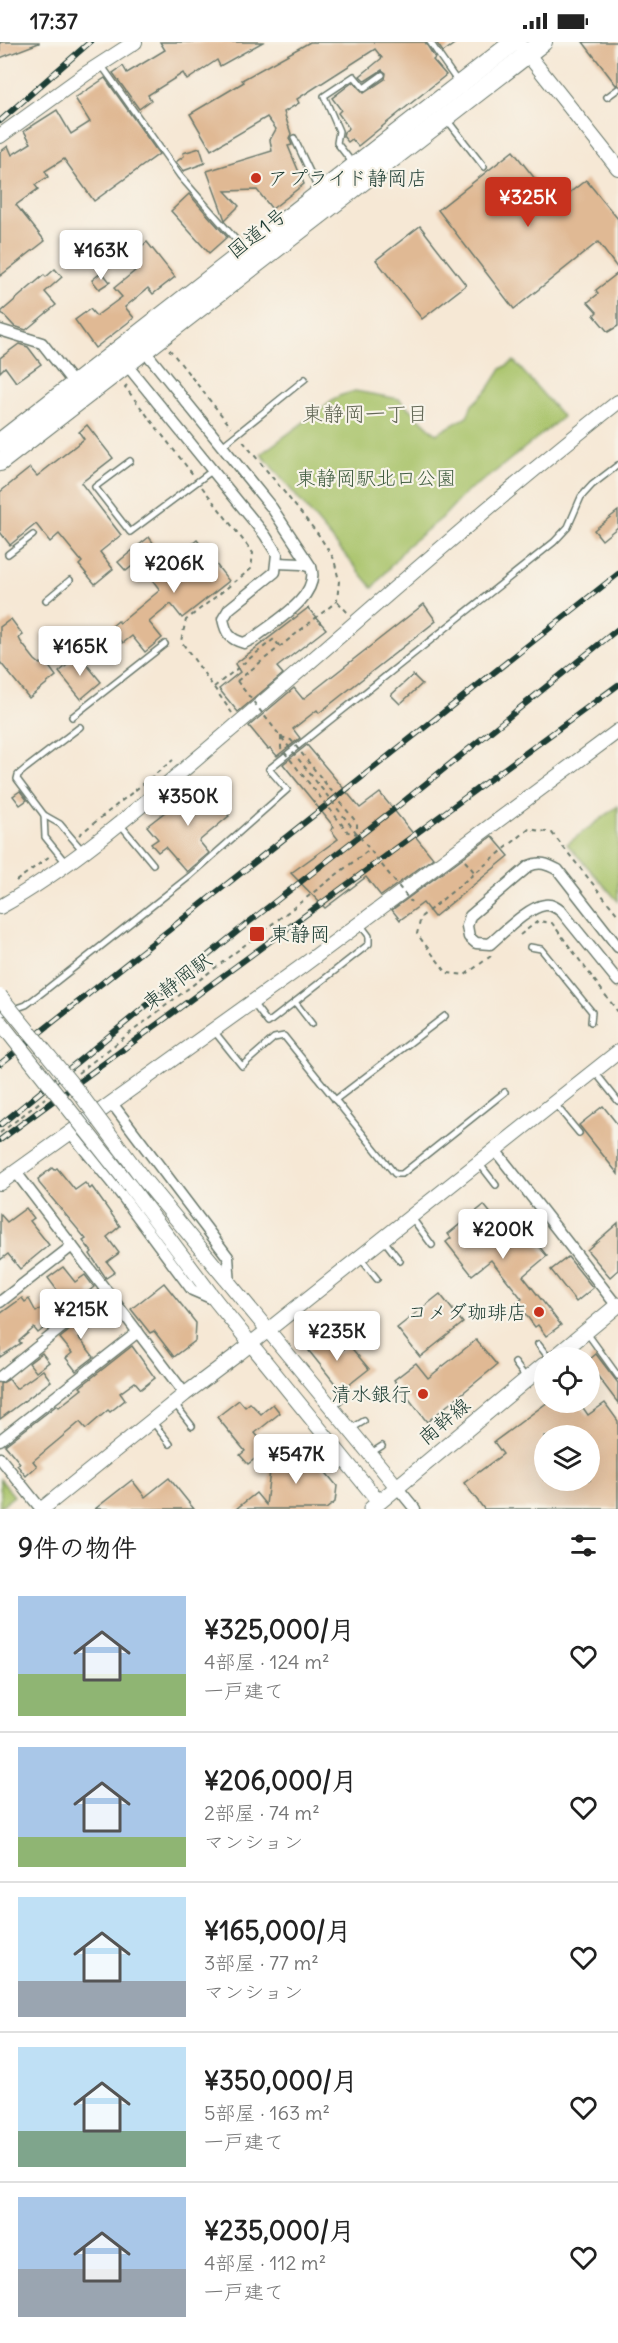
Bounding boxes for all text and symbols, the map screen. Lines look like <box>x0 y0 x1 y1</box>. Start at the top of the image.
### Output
text: 17:37 <box>30 7 78 35</box>
place label: アプライド静岡店 <box>268 165 427 190</box>
marker: アプライド静岡店 <box>249 171 263 185</box>
pin: ¥325K <box>486 177 570 228</box>
text: ¥325K <box>499 184 557 209</box>
street label: 国道1号 <box>222 202 291 263</box>
pin: ¥163K <box>59 230 143 281</box>
text: ¥163K <box>74 237 128 262</box>
district label: 東静岡一丁目 <box>302 400 428 427</box>
park label: 東静岡駅北口公園 <box>296 465 456 490</box>
pin: ¥206K <box>132 543 216 594</box>
text: ¥206K <box>144 550 204 575</box>
pin: ¥165K <box>38 626 122 677</box>
text: ¥165K <box>52 633 108 658</box>
pin: ¥350K <box>146 776 230 827</box>
text: ¥350K <box>158 783 218 808</box>
place label: 東静岡 <box>270 921 330 946</box>
marker: 東静岡 <box>248 925 266 943</box>
street label: 東静岡駅 <box>137 947 216 1015</box>
pin: ¥200K <box>461 1209 545 1260</box>
text: ¥200K <box>472 1216 534 1241</box>
pin: ¥215K <box>39 1289 123 1340</box>
text: ¥215K <box>54 1296 108 1321</box>
place label: コメダ珈琲店 <box>407 1299 527 1324</box>
marker: コメダ珈琲店 <box>532 1305 546 1319</box>
pin: ¥235K <box>295 1311 379 1362</box>
text: ¥235K <box>308 1318 366 1343</box>
map controls <box>534 1347 600 1491</box>
button: locate <box>534 1347 600 1413</box>
place label: 清水銀行 <box>331 1381 411 1406</box>
marker: 清水銀行 <box>416 1387 430 1401</box>
street label: 南幹線 <box>413 1392 475 1449</box>
button: layers <box>534 1425 600 1491</box>
pin: ¥547K <box>254 1434 338 1485</box>
text: ¥547K <box>268 1441 324 1466</box>
icon: filters <box>567 1529 600 1562</box>
text: 9件の物件 <box>18 1531 137 1564</box>
text: ¥325,000/月 <box>204 1613 355 1646</box>
icon: home <box>66 1620 138 1692</box>
icon: heart <box>567 1640 600 1673</box>
text: 4部屋 · 124 m² <box>204 1649 329 1674</box>
text: 一戸建て <box>204 1678 284 1703</box>
text: ¥206,000/月 <box>204 1764 358 1797</box>
icon: home <box>66 1771 138 1843</box>
icon: heart <box>567 1791 600 1824</box>
text: 2部屋 · 74 m² <box>204 1800 320 1825</box>
text: マンション <box>204 1829 303 1854</box>
text: ¥165,000/月 <box>204 1914 351 1947</box>
icon: home <box>66 1921 138 1993</box>
icon: heart <box>567 1941 600 1974</box>
text: 3部屋 · 77 m² <box>204 1950 319 1975</box>
text: マンション <box>204 1979 303 2004</box>
text: ¥350,000/月 <box>204 2064 358 2097</box>
icon: home <box>66 2071 138 2143</box>
icon: heart <box>567 2091 600 2124</box>
text: 5部屋 · 163 m² <box>204 2100 330 2125</box>
text: 一戸建て <box>204 2129 284 2154</box>
text: ¥235,000/月 <box>204 2214 355 2247</box>
icon: home <box>66 2221 138 2293</box>
icon: heart <box>567 2241 600 2274</box>
text: 4部屋 · 112 m² <box>204 2250 326 2275</box>
text: 一戸建て <box>204 2279 284 2304</box>

